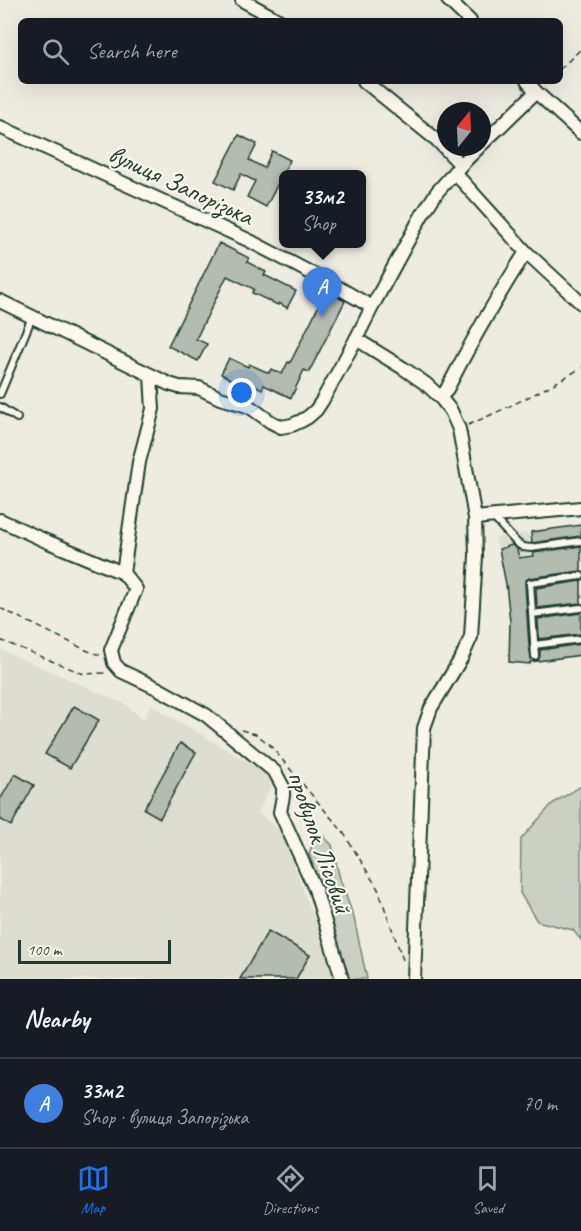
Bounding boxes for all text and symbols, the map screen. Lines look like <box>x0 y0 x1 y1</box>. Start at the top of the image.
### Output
search box <box>18 18 563 84</box>
icon: search <box>39 35 72 68</box>
text: Search here <box>87 37 177 65</box>
north arrow <box>437 102 491 156</box>
street label: вулиця Запорізька <box>103 137 260 234</box>
popup <box>279 170 366 248</box>
text: 33м2 <box>302 183 343 211</box>
text: Shop <box>302 211 336 236</box>
pin: A <box>302 268 342 317</box>
your location <box>227 378 256 407</box>
street label: провулок Лісовий <box>280 766 361 920</box>
scale bar <box>18 937 171 964</box>
text: 100 m <box>27 940 61 960</box>
text: Nearby <box>24 1002 89 1035</box>
text: 33м2 <box>81 1077 123 1105</box>
text: A <box>38 1091 49 1116</box>
text: 70 m <box>523 1091 557 1116</box>
text: Shop · вулиця Запорізька <box>81 1105 248 1130</box>
tab: Map <box>77 1162 110 1218</box>
tab: Directions <box>263 1162 318 1218</box>
tab: Saved <box>471 1162 504 1218</box>

